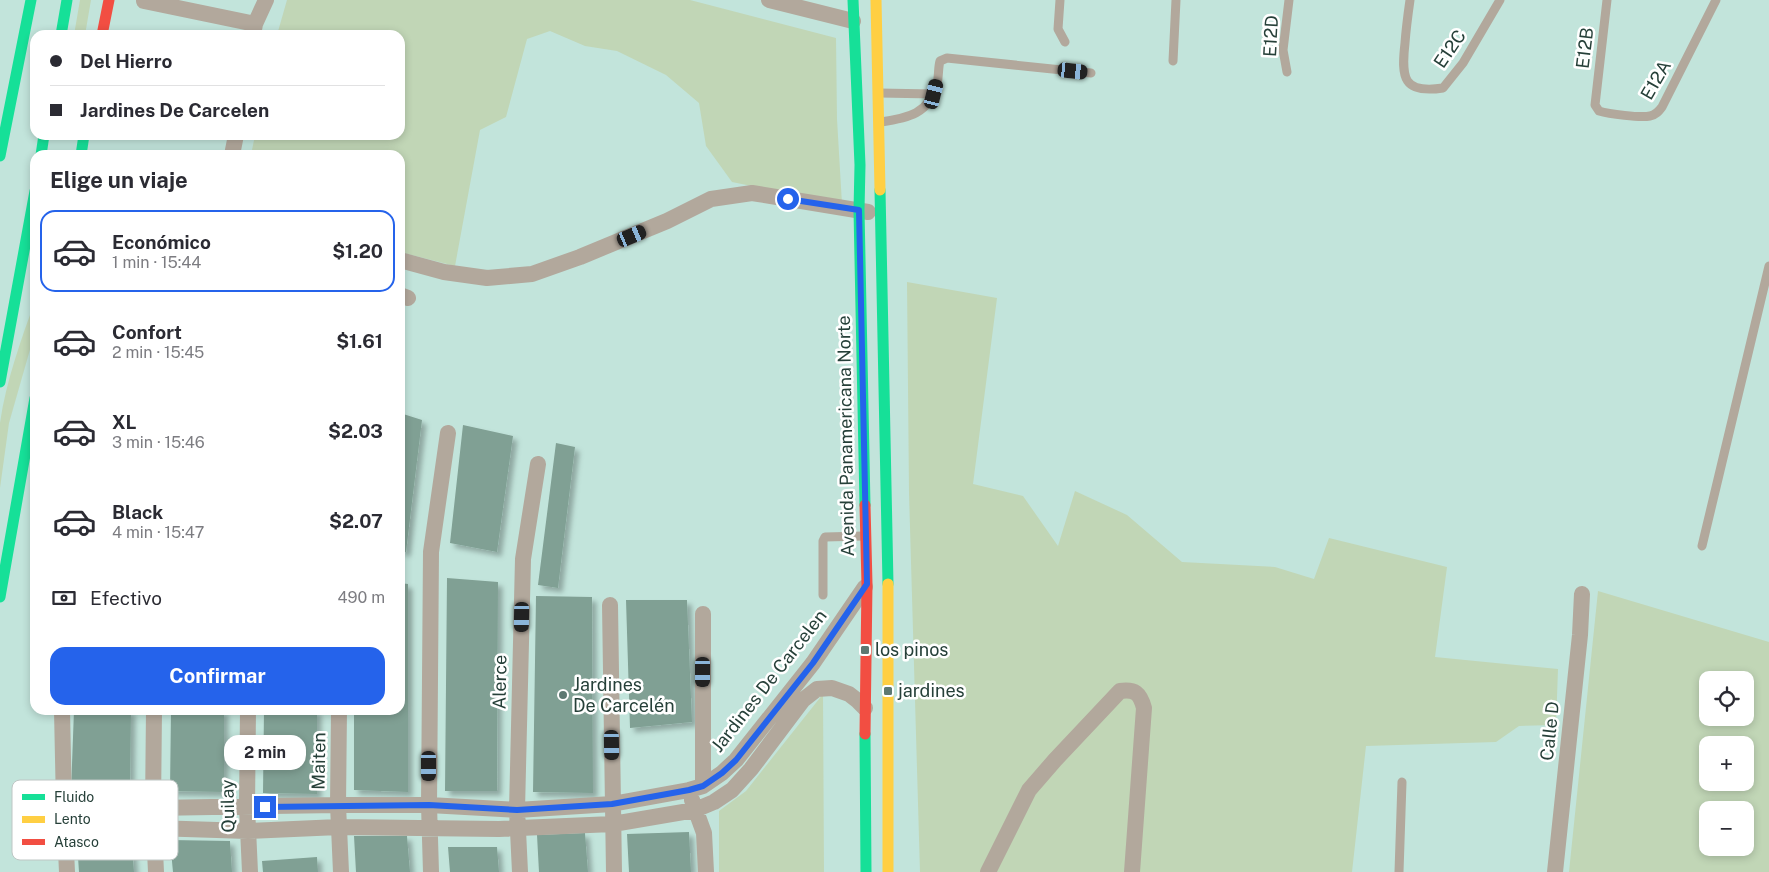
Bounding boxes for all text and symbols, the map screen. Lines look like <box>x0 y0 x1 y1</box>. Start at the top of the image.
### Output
street label: E12D <box>1259 15 1282 57</box>
street label: E12C <box>1429 26 1470 72</box>
street label: E12B <box>1572 26 1597 70</box>
text: Del Hierro <box>80 50 172 72</box>
street label: E12A <box>1636 56 1675 103</box>
car <box>1057 62 1088 80</box>
car <box>923 78 944 110</box>
text: Jardines De Carcelen <box>80 99 269 121</box>
text: Elige un viaje <box>50 167 188 193</box>
route start <box>777 188 799 210</box>
car <box>615 223 648 249</box>
icon: car <box>52 229 97 274</box>
text: Económico <box>112 231 211 253</box>
text: $1.20 <box>332 240 383 262</box>
text: 1 min · 15:44 <box>112 253 201 272</box>
street label: Avenida Panamericana Norte <box>833 315 858 557</box>
icon: car <box>52 319 97 364</box>
text: Confort <box>112 321 182 343</box>
text: $1.61 <box>336 330 383 352</box>
text: 2 min · 15:45 <box>112 343 204 362</box>
icon: car <box>52 409 97 454</box>
text: XL <box>112 411 137 433</box>
text: $2.03 <box>328 420 383 442</box>
text: 3 min · 15:46 <box>112 433 205 452</box>
icon: car <box>52 499 97 544</box>
text: Black <box>112 501 163 523</box>
text: $2.07 <box>329 510 383 532</box>
text: 4 min · 15:47 <box>112 523 204 542</box>
icon: cash <box>50 584 78 612</box>
text: Efectivo <box>90 587 162 609</box>
text: 490 m <box>338 588 385 607</box>
car <box>514 602 529 632</box>
street label: Jardines De Carcelen <box>707 605 831 756</box>
place label: los pinos <box>875 639 948 660</box>
marker: los pinos <box>859 644 871 656</box>
button: Confirmar <box>50 647 385 705</box>
street label: Alerce <box>489 654 510 710</box>
car <box>695 657 710 687</box>
map controls <box>1699 671 1754 856</box>
button: locate <box>1699 671 1754 726</box>
place label: Jardines De Carcelén <box>573 674 675 716</box>
place label: jardines <box>897 680 965 701</box>
marker: jardines <box>882 685 894 697</box>
marker: Jardines De Carcelén <box>557 689 569 701</box>
street label: Calle D <box>1536 700 1563 762</box>
car <box>604 730 619 760</box>
street label: Maiten <box>307 732 330 790</box>
callout: 2 min <box>224 734 306 770</box>
button: + <box>1699 736 1754 791</box>
text: 2 min <box>244 743 286 762</box>
car <box>421 751 436 781</box>
street label: Quilay <box>217 779 238 833</box>
legend <box>12 780 178 860</box>
text: Fluido <box>54 789 94 805</box>
route end <box>254 796 276 818</box>
button: − <box>1699 801 1754 856</box>
text: Lento <box>54 811 91 827</box>
text: Atasco <box>54 834 99 850</box>

